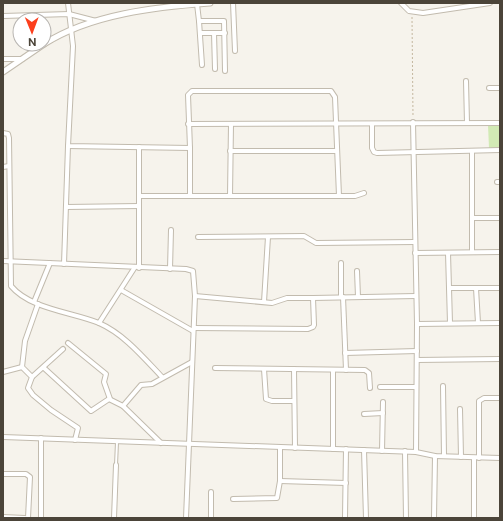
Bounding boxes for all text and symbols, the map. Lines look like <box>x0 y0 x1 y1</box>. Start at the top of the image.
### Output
north arrow <box>12 12 52 52</box>
text: N <box>28 36 37 48</box>

